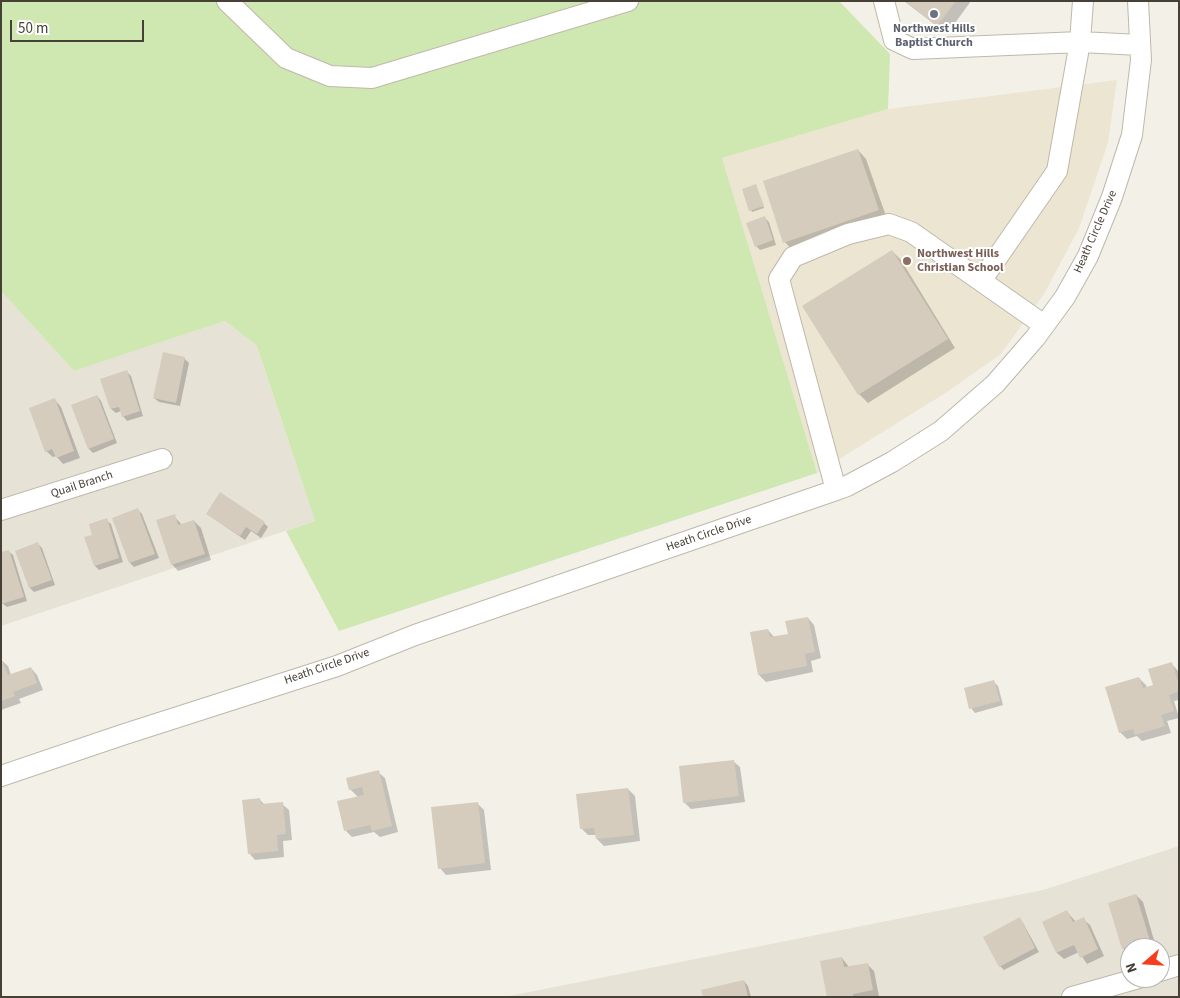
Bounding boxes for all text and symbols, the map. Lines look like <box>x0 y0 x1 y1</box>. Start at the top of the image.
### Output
marker: Northwest Hills Baptist Church <box>928 8 940 20</box>
scale bar <box>12 10 146 42</box>
text: 50 m <box>18 18 48 39</box>
place label: Northwest Hills Baptist Church <box>893 22 975 50</box>
street label: Heath Circle Drive <box>1071 188 1121 276</box>
place label: Northwest Hills Christian School <box>917 247 1003 275</box>
marker: Northwest Hills Christian School <box>901 255 913 267</box>
street label: Quail Branch <box>49 468 115 502</box>
street label: Heath Circle Drive <box>664 513 754 555</box>
street label: Heath Circle Drive <box>282 646 372 688</box>
north arrow <box>1120 938 1170 988</box>
text: N <box>1121 960 1143 975</box>

